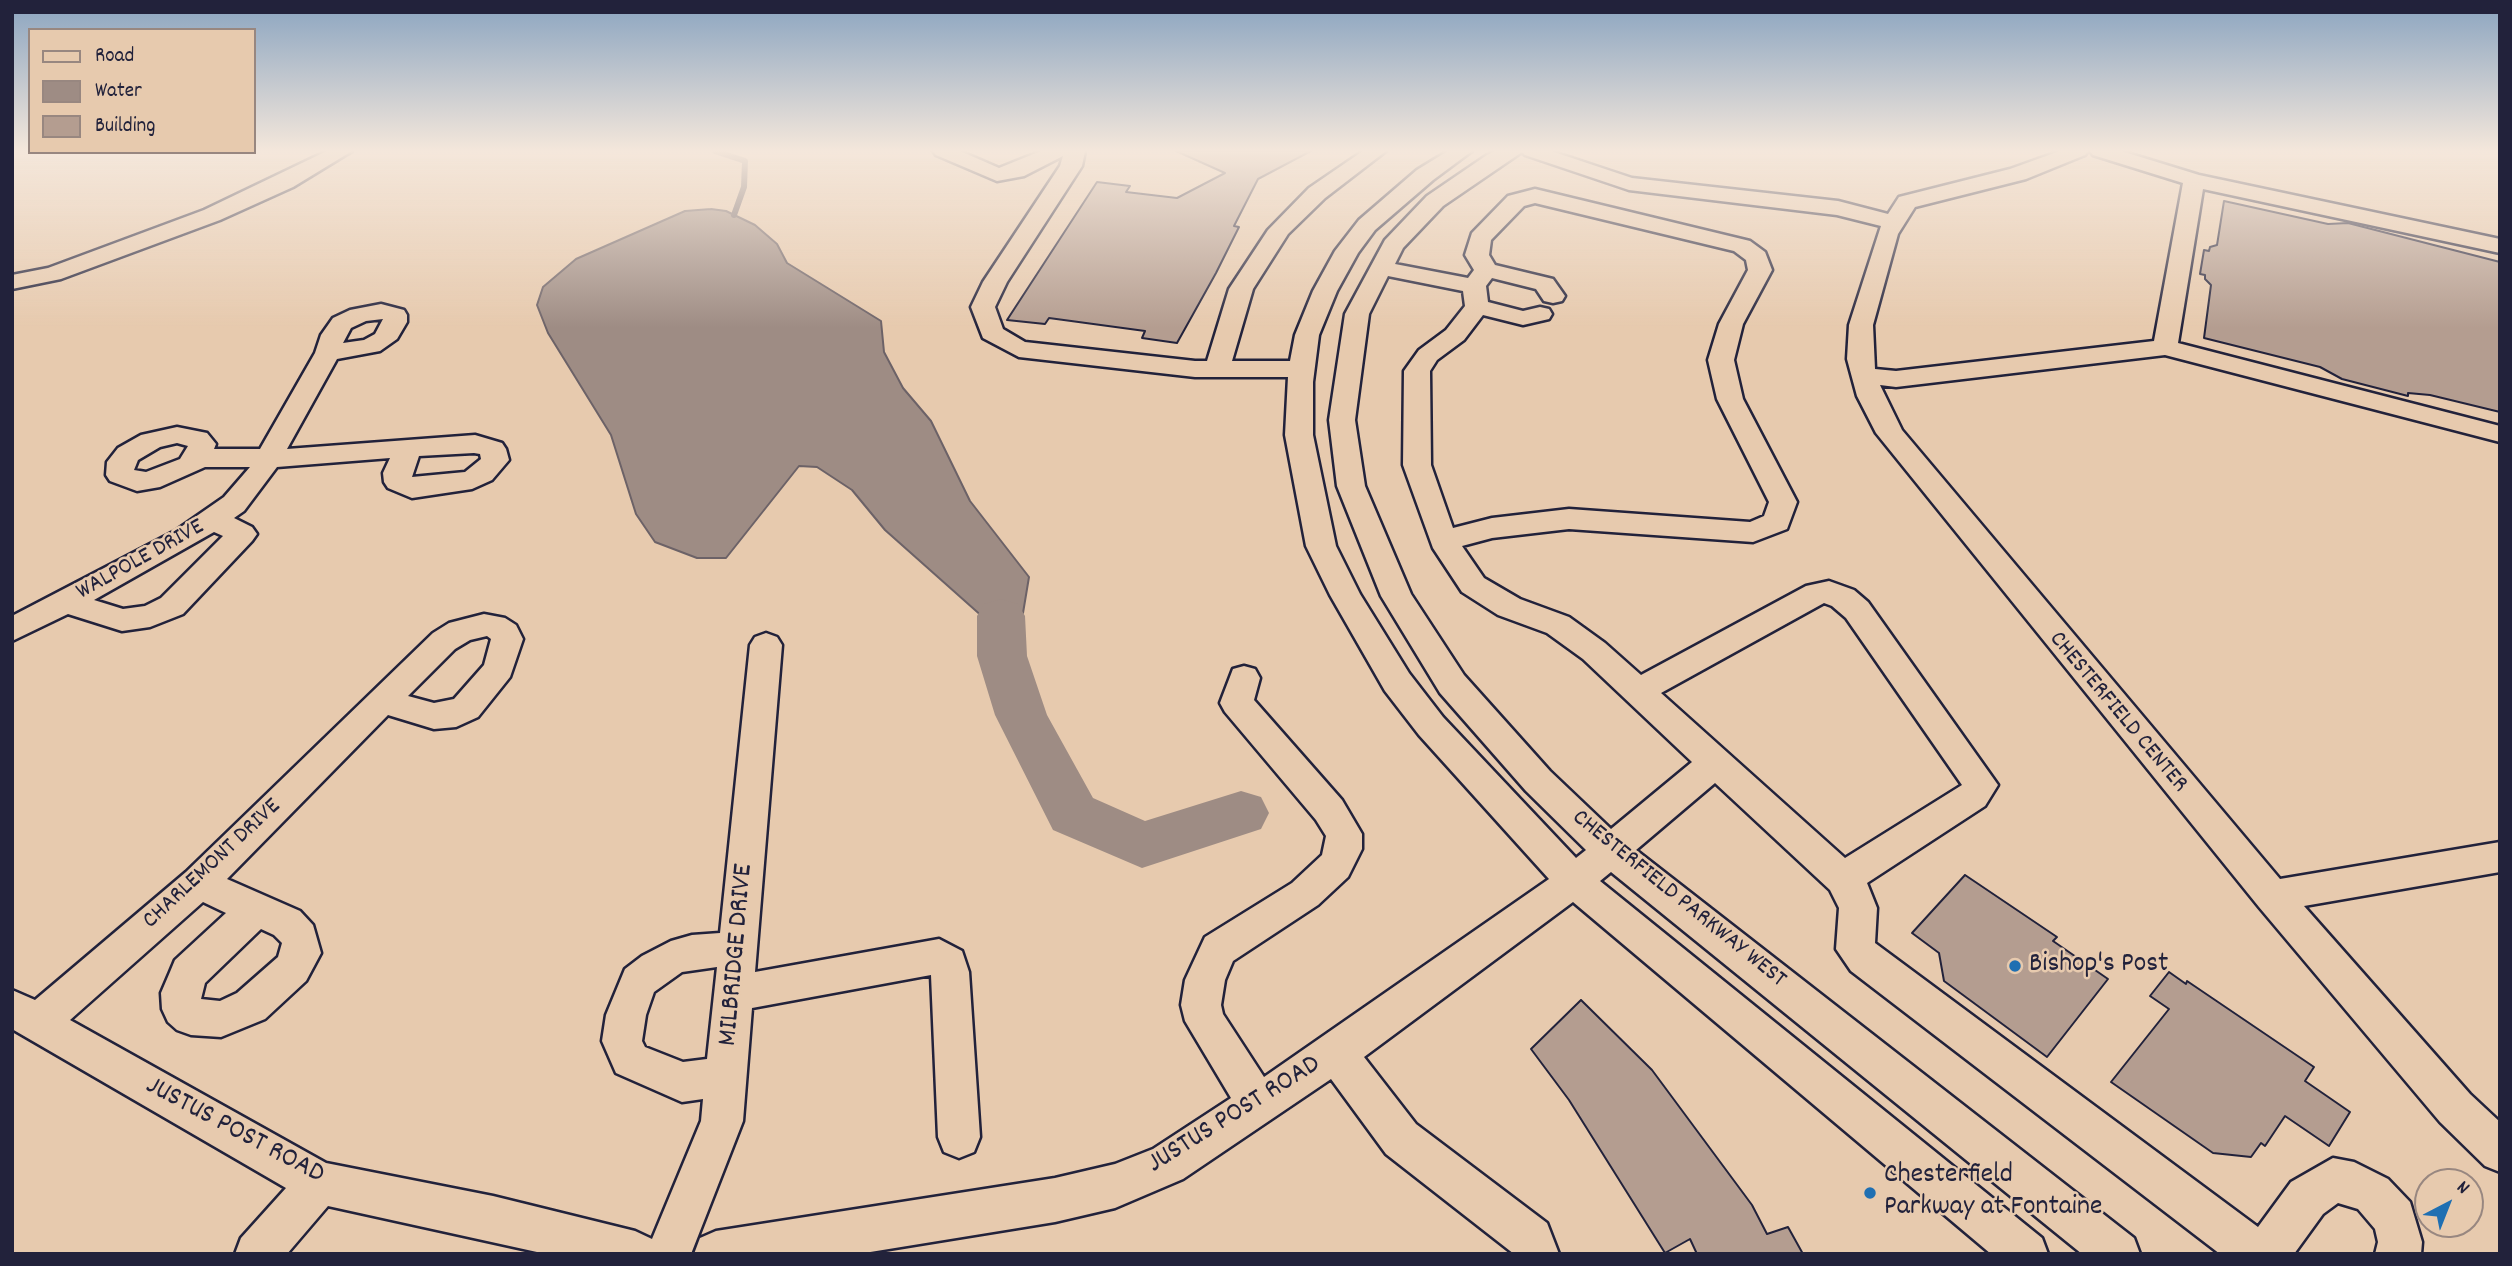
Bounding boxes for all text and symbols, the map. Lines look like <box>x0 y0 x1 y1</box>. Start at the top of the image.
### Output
legend <box>28 28 256 154</box>
text: Road <box>95 42 134 72</box>
text: Water <box>95 77 142 107</box>
text: Building <box>95 112 155 142</box>
street label: WALPOLE DRIVE <box>72 514 210 608</box>
street label: CHESTERFIELD CENTER <box>2041 627 2193 799</box>
street label: CHARLEMONT DRIVE <box>138 794 288 936</box>
street label: CHESTERFIELD PARKWAY WEST <box>1565 805 1791 995</box>
street label: MILBRIDGE DRIVE <box>713 862 763 1048</box>
place label: Bishop's Post <box>2029 949 2168 983</box>
marker: Bishop's Post <box>2007 958 2023 974</box>
street label: JUSTUS POST ROAD <box>1142 1049 1328 1183</box>
street label: JUSTUS POST ROAD <box>139 1071 329 1193</box>
place label: Chesterfield Parkway at Fontaine <box>1884 1160 2102 1226</box>
north arrow <box>2414 1168 2484 1238</box>
text: N <box>2450 1175 2475 1202</box>
marker: Chesterfield Parkway at Fontaine <box>1862 1185 1878 1201</box>

